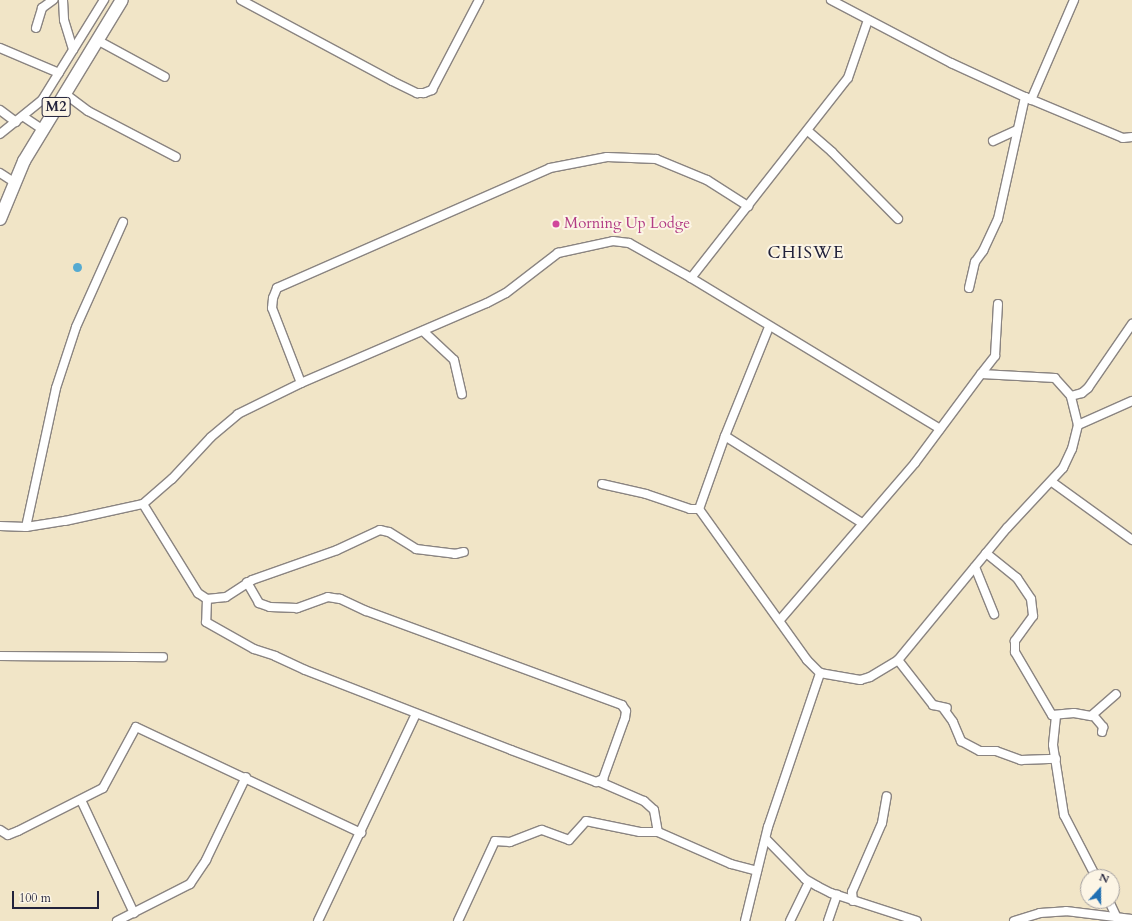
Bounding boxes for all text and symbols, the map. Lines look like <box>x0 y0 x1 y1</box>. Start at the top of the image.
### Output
road number: M2 <box>41 95 71 119</box>
place label: Morning Up Lodge <box>564 215 690 233</box>
marker: Morning Up Lodge <box>551 219 561 229</box>
district label: CHISWE <box>768 243 844 263</box>
north arrow <box>1080 869 1120 909</box>
text: N <box>1097 870 1111 887</box>
scale bar <box>14 883 101 909</box>
text: 100 m <box>19 890 51 906</box>

